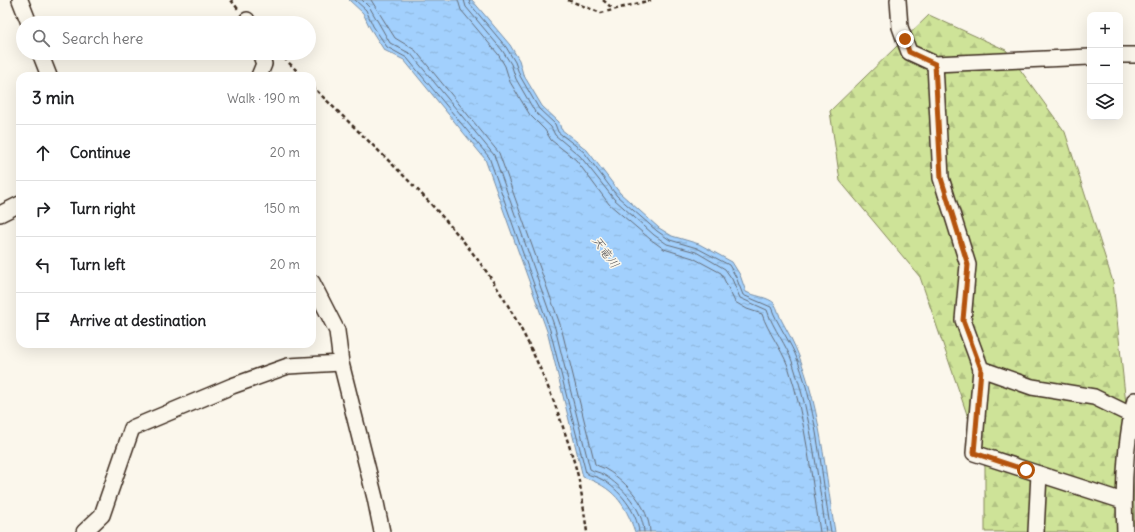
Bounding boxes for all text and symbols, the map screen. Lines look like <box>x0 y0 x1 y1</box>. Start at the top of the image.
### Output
map controls <box>1087 12 1123 120</box>
button: + <box>1087 12 1123 48</box>
search box <box>16 16 316 60</box>
icon: search <box>30 27 52 49</box>
text: Search here <box>62 29 143 48</box>
route end <box>896 30 914 48</box>
button: − <box>1087 48 1123 84</box>
button: layers <box>1087 84 1123 120</box>
text: 3 min <box>32 87 74 109</box>
text: Walk · 190 m <box>227 90 300 107</box>
icon: ahead <box>32 142 54 164</box>
text: Continue <box>70 143 131 162</box>
text: 20 m <box>270 144 300 161</box>
icon: right <box>32 198 54 220</box>
text: Turn right <box>70 199 135 218</box>
text: 150 m <box>264 200 300 217</box>
water label: 天竜川 <box>589 233 623 271</box>
icon: left <box>32 254 54 276</box>
text: Turn left <box>70 255 125 274</box>
text: 20 m <box>270 256 300 273</box>
icon: arrive <box>32 310 54 332</box>
text: Arrive at destination <box>70 311 206 330</box>
route start <box>1017 461 1035 479</box>

